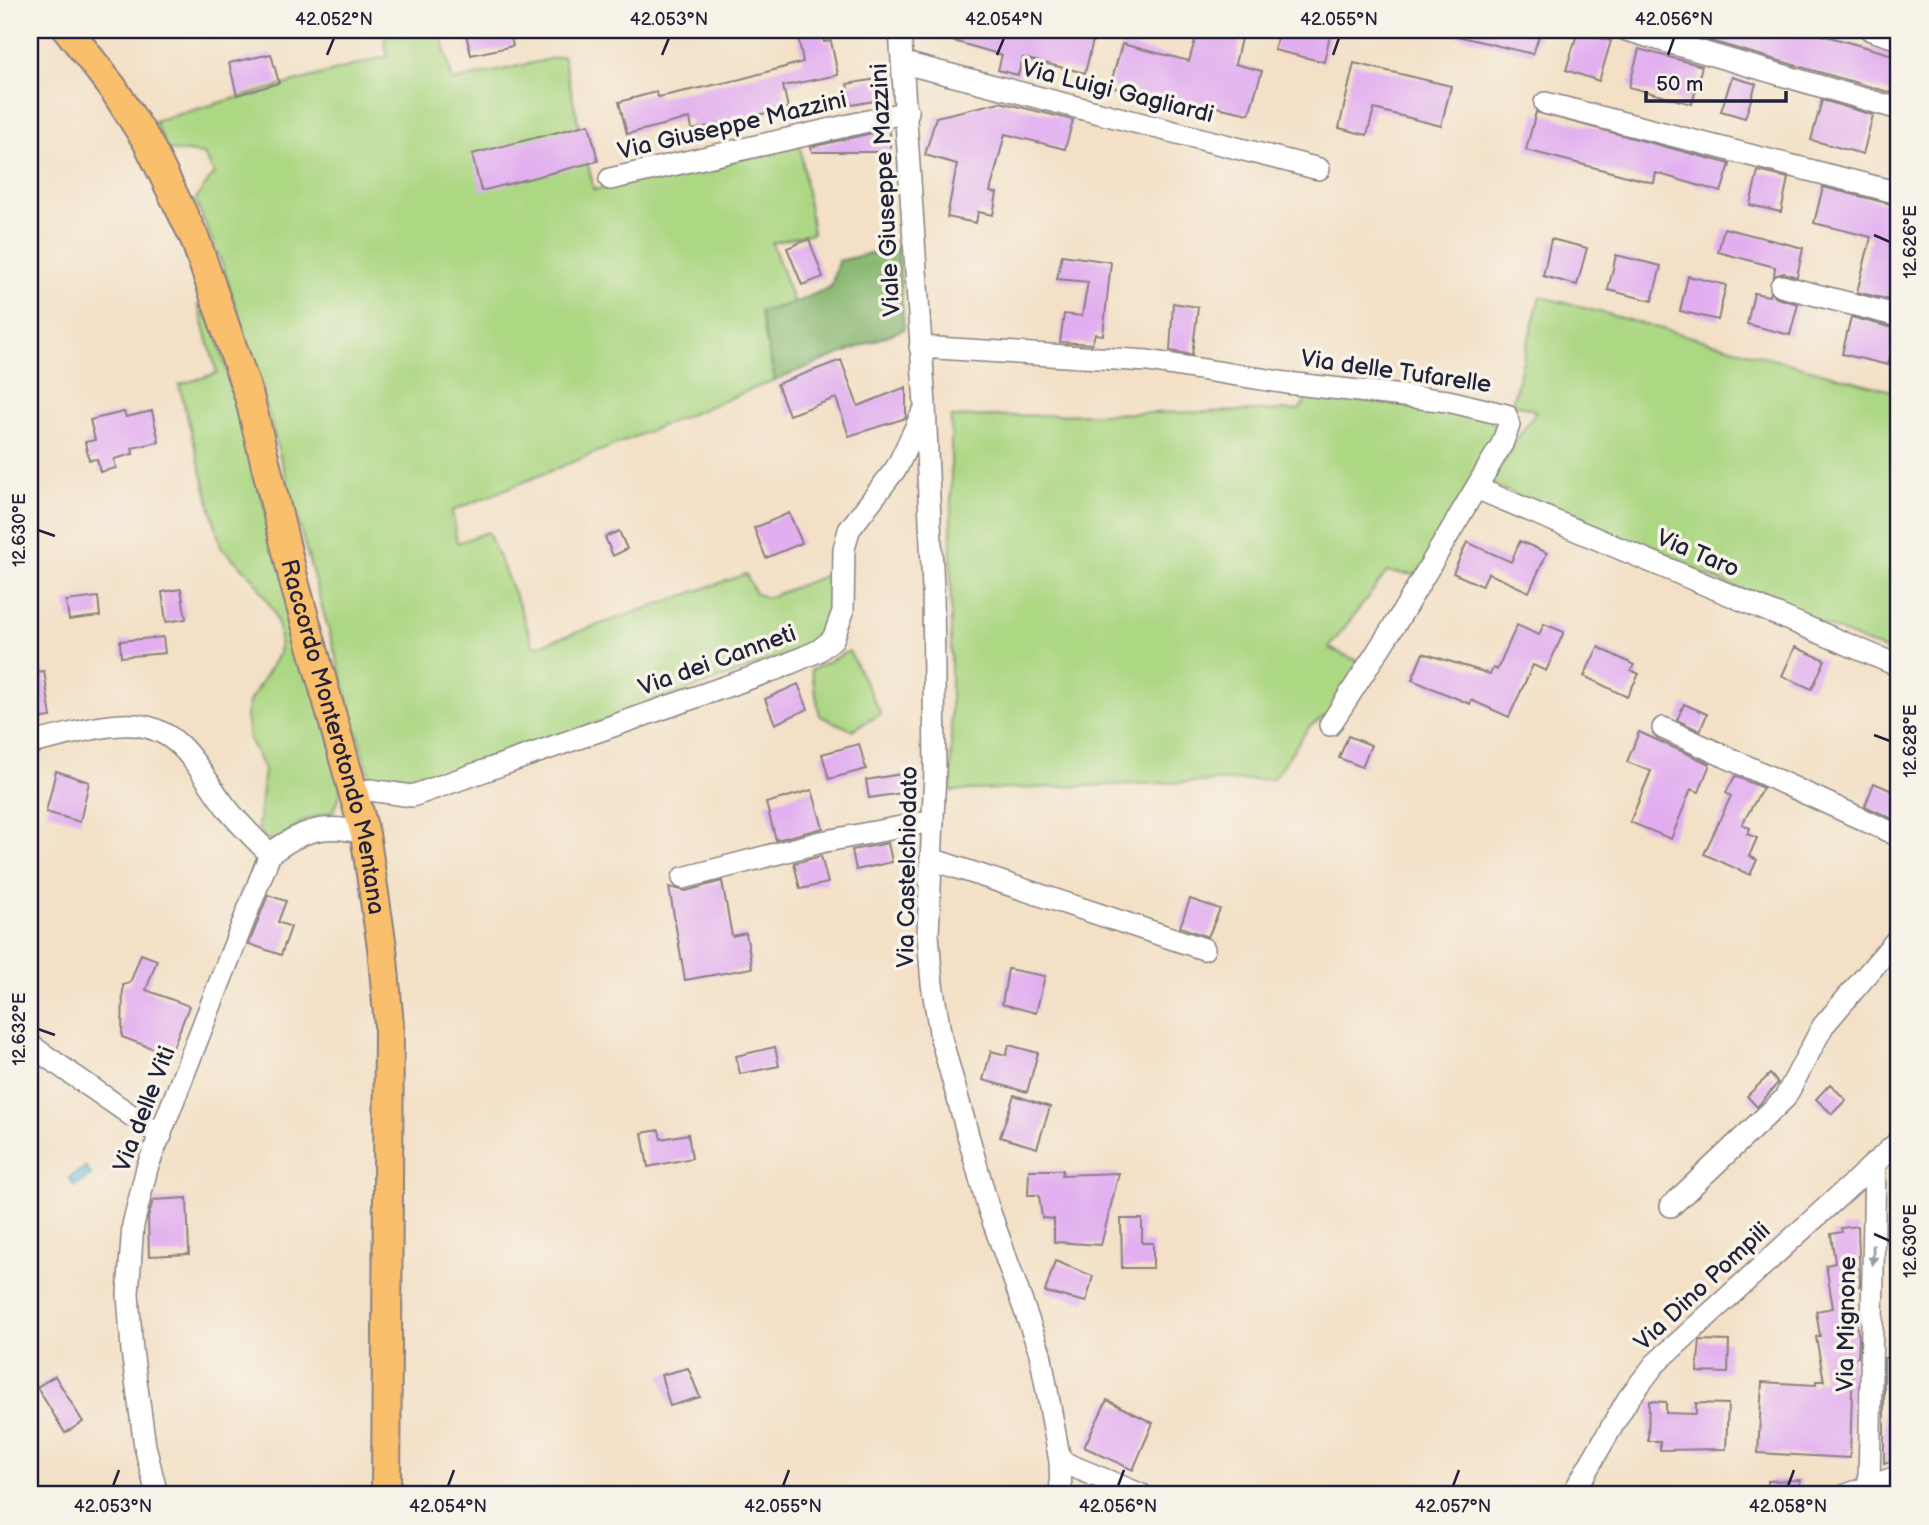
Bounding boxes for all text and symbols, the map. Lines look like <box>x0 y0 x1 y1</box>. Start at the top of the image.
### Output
text: 42.052°N <box>295 9 373 30</box>
text: 42.053°N <box>630 9 708 30</box>
text: 42.054°N <box>965 9 1043 30</box>
text: 42.055°N <box>1300 9 1378 30</box>
text: 42.056°N <box>1635 9 1713 30</box>
street label: Via Luigi Gagliardi <box>1019 54 1217 129</box>
scale bar <box>1646 60 1786 104</box>
street label: Viale Giuseppe Mazzini <box>864 63 907 317</box>
text: 50 m <box>1656 72 1703 97</box>
street label: Via Giuseppe Mazzini <box>615 85 849 166</box>
text: 12.626°E <box>1900 205 1921 279</box>
street label: Via delle Tufarelle <box>1299 344 1493 399</box>
text: 12.630°E <box>9 493 30 567</box>
street label: Via Taro <box>1652 523 1744 584</box>
street label: Raccordo Monterotondo Mentana <box>274 556 391 917</box>
street label: Via dei Canneti <box>634 619 800 702</box>
text: 12.628°E <box>1900 704 1921 778</box>
street label: Via Castelchiodato <box>891 766 924 968</box>
text: 12.632°E <box>9 992 30 1066</box>
street label: Via delle Viti <box>107 1042 182 1176</box>
text: 12.630°E <box>1900 1204 1921 1278</box>
street label: Via Dino Pompili <box>1628 1216 1776 1357</box>
one-way arrow <box>1867 1244 1879 1266</box>
street label: Via Mignone <box>1831 1256 1862 1392</box>
text: 42.053°N <box>74 1496 152 1517</box>
text: 42.054°N <box>409 1496 487 1517</box>
text: 42.055°N <box>744 1496 822 1517</box>
text: 42.056°N <box>1079 1496 1157 1517</box>
text: 42.057°N <box>1415 1496 1491 1517</box>
text: 42.058°N <box>1749 1496 1827 1517</box>

